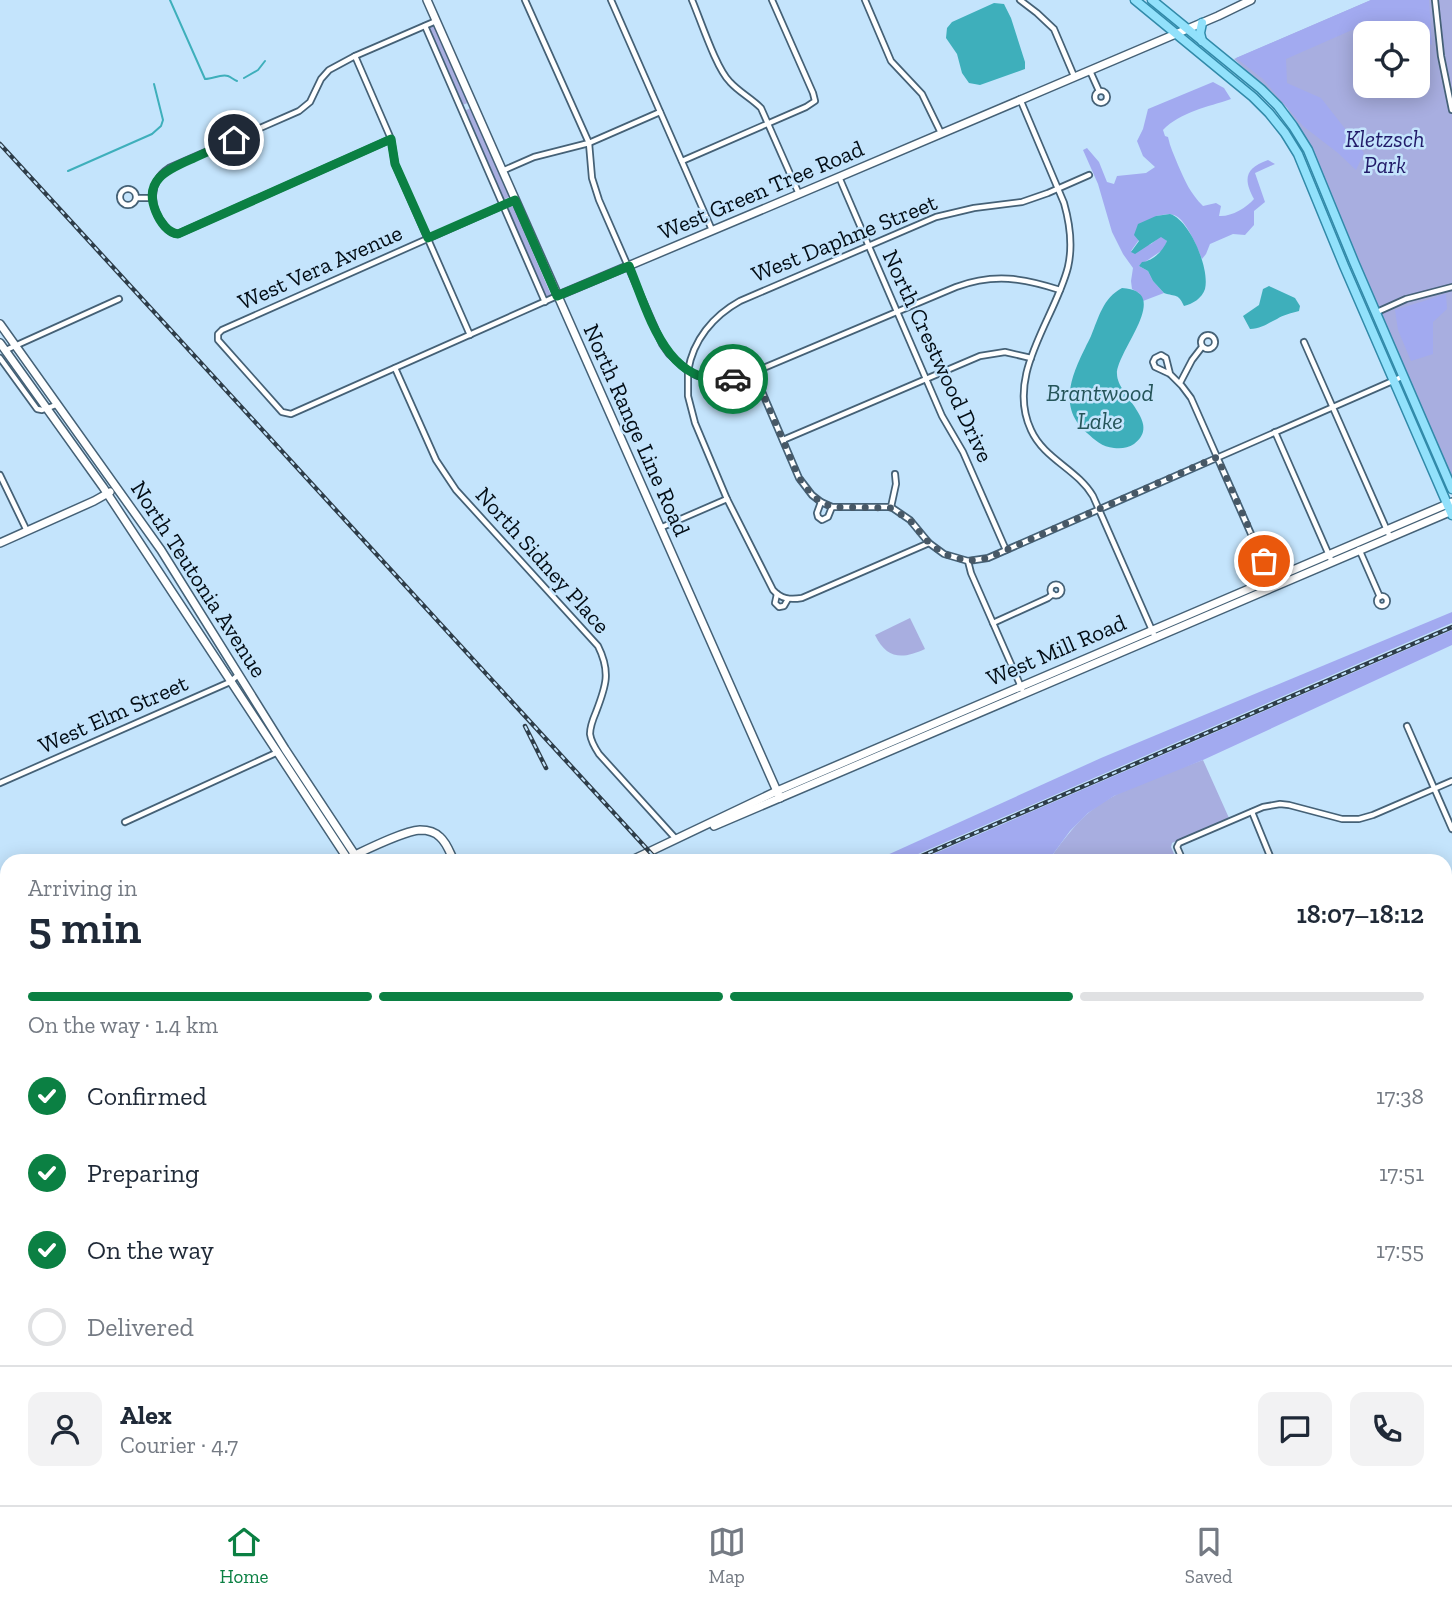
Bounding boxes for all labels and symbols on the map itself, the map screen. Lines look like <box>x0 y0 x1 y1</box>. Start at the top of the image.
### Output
pin <box>204 110 264 170</box>
park label: Kletzsch Park <box>1345 125 1425 179</box>
street label: West Green Tree Road <box>654 134 868 246</box>
street label: West Daphne Street <box>747 188 941 288</box>
street label: West Vera Avenue <box>234 218 406 316</box>
street label: North Crestwood Drive <box>876 245 1000 467</box>
street label: North Range Line Road <box>578 320 697 541</box>
courier <box>698 344 768 414</box>
water label: Brantwood Lake <box>1046 378 1154 435</box>
street label: North Teutonia Avenue <box>125 475 273 683</box>
street label: North Sidney Place <box>470 481 616 639</box>
pin <box>1234 531 1294 591</box>
street label: West Mill Road <box>982 608 1130 692</box>
street label: West Elm Street <box>34 668 192 759</box>

